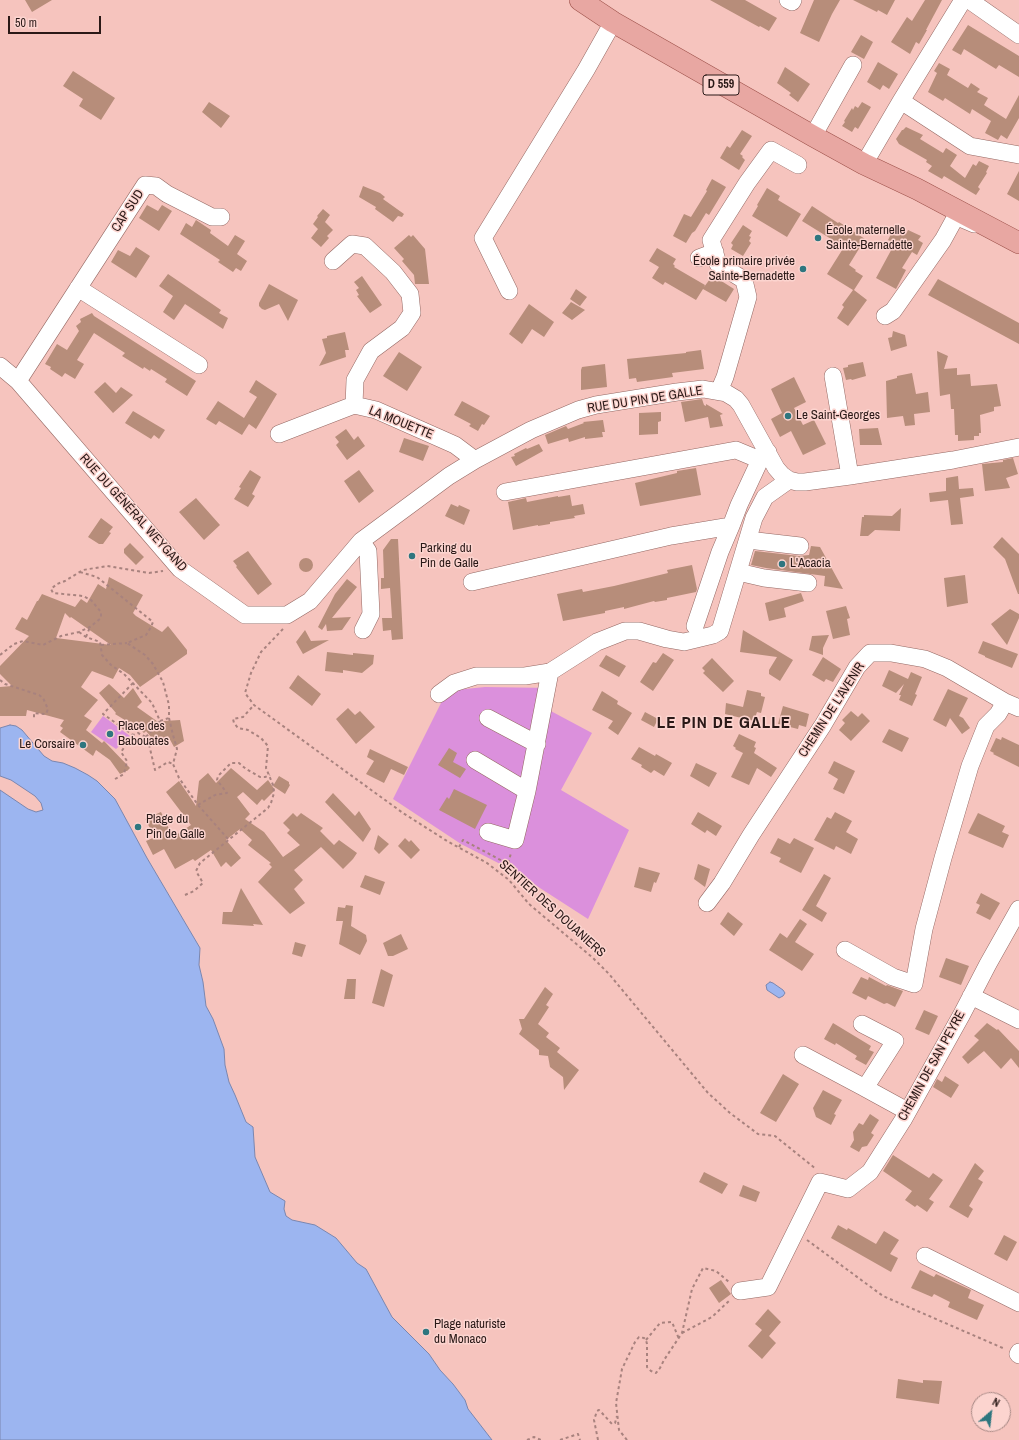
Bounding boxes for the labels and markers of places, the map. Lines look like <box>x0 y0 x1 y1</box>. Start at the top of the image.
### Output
place label: École maternelle Sainte-Bernadette <box>826 223 913 254</box>
marker: École maternelle Sainte-Bernadette <box>813 233 823 243</box>
place label: École primaire privée Sainte-Bernadette <box>693 254 795 285</box>
marker: École primaire privée Sainte-Bernadette <box>798 264 808 274</box>
place label: Le Saint-Georges <box>796 408 880 424</box>
marker: Le Saint-Georges <box>783 411 793 421</box>
place label: Parking du Pin de Galle <box>420 541 479 572</box>
marker: Parking du Pin de Galle <box>407 551 417 561</box>
place label: L'Acacia <box>790 556 831 572</box>
marker: L'Acacia <box>777 559 787 569</box>
place label: Place des Babouates <box>118 719 169 750</box>
marker: Place des Babouates <box>105 729 115 739</box>
place label: Le Corsaire <box>19 737 75 753</box>
marker: Le Corsaire <box>78 740 88 750</box>
place label: Plage du Pin de Galle <box>146 812 205 843</box>
marker: Plage du Pin de Galle <box>133 822 143 832</box>
place label: Plage naturiste du Monaco <box>434 1317 506 1348</box>
marker: Plage naturiste du Monaco <box>421 1327 431 1337</box>

